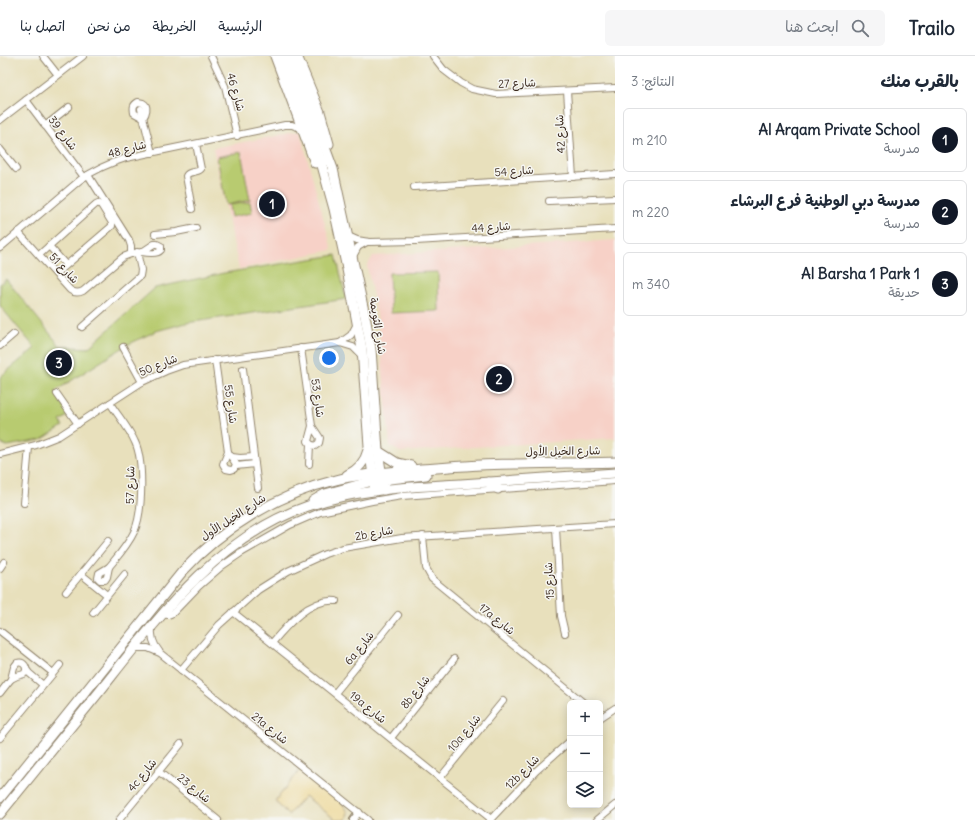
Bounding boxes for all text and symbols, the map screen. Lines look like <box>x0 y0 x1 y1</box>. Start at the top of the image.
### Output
search box <box>605 10 885 46</box>
text: Trailo <box>909 16 955 40</box>
text: اتصل بنا <box>20 17 65 35</box>
text: من نحن <box>87 17 131 35</box>
text: الخريطة <box>153 17 196 35</box>
text: الرئيسية <box>218 17 262 35</box>
text: ابحث هنا <box>785 17 839 36</box>
icon: search <box>849 17 871 39</box>
text: بالقرب منك <box>880 70 959 92</box>
street label: شارع 46 <box>222 71 248 113</box>
text: النتائج: 3 <box>631 73 674 90</box>
street label: شارع 27 <box>498 75 536 93</box>
street label: شارع 39 <box>44 113 80 154</box>
street label: شارع 42 <box>552 114 570 154</box>
text: Al Arqam Private School <box>759 120 920 139</box>
text: 210 m <box>632 132 667 149</box>
text: 1 <box>942 132 948 149</box>
street label: شارع 48 <box>106 137 148 163</box>
text: مدرسة <box>884 140 920 157</box>
street label: شارع 54 <box>494 163 534 181</box>
pin: 1 <box>259 189 285 219</box>
text: مدرسة دبي الوطنية فرع البرشاء <box>730 191 920 210</box>
text: 220 m <box>632 204 669 221</box>
text: 2 <box>941 204 949 221</box>
text: مدرسة <box>884 215 920 232</box>
street label: شارع 44 <box>471 219 511 237</box>
street label: شارع 51 <box>45 250 82 288</box>
text: Al Barsha 1 Park 1 <box>801 264 920 283</box>
text: 340 m <box>632 276 670 293</box>
text: 3 <box>941 276 949 293</box>
text: حديقة <box>888 284 920 301</box>
street label: شارع الثويمة <box>365 297 389 356</box>
pin: 3 <box>46 348 72 378</box>
your location <box>319 348 339 368</box>
street label: شارع 50 <box>137 351 180 381</box>
pin: 2 <box>486 364 512 394</box>
street label: شارع 53 <box>306 378 328 419</box>
street label: شارع 55 <box>219 384 241 425</box>
street label: شارع الخيل الأول <box>525 443 601 461</box>
street label: شارع 57 <box>123 466 139 504</box>
street label: شارع الخيل الأول <box>198 491 269 545</box>
street label: 2b شارع <box>354 523 395 545</box>
street label: شارع 15 <box>541 562 559 600</box>
street label: 17a شارع <box>475 600 518 639</box>
street label: 6a شارع <box>341 628 378 669</box>
street label: 8b شارع <box>397 673 434 713</box>
street label: 19a شارع <box>345 688 389 728</box>
map controls <box>567 700 603 808</box>
button: + <box>567 700 603 736</box>
street label: 21a شارع <box>248 709 291 749</box>
street label: 10a شارع <box>444 712 485 756</box>
button: − <box>567 736 603 772</box>
street label: 12b شارع <box>502 752 544 794</box>
street label: 4c شارع <box>124 756 161 796</box>
street label: شارع 23 <box>173 770 213 807</box>
button: layers <box>567 772 603 808</box>

